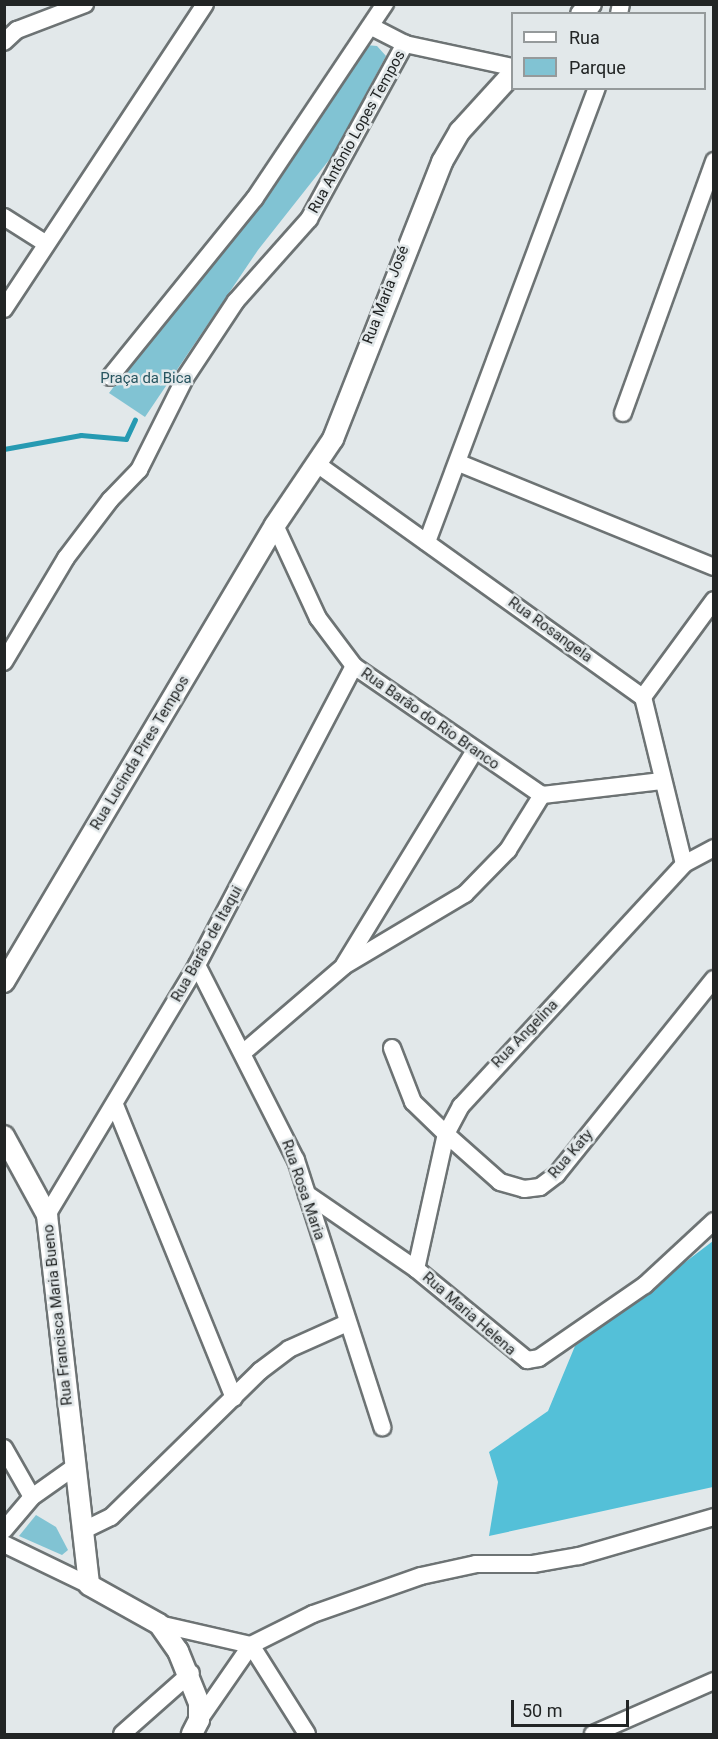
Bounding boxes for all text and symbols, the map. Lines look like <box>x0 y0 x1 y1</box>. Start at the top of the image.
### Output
legend <box>511 12 706 90</box>
text: Rua <box>569 27 600 48</box>
street label: Rua Antônio Lopes Tempos <box>305 47 409 217</box>
text: Parque <box>569 57 626 78</box>
street label: Rua Maria José <box>359 243 413 347</box>
park label: Praça da Bica <box>100 370 192 388</box>
street label: Rua Rosangela <box>504 593 596 667</box>
street label: Rua Barão do Rio Branco <box>357 664 503 774</box>
street label: Rua Lucinda Pires Tempos <box>87 672 193 834</box>
street label: Rua Barão de Itaqui <box>168 883 246 1005</box>
street label: Rua Angelina <box>488 996 562 1072</box>
street label: Rua Katy <box>545 1126 597 1182</box>
street label: Rua Rosa Maria <box>277 1137 329 1243</box>
street label: Rua Francisca Maria Bueno <box>40 1224 76 1406</box>
street label: Rua Maria Helena <box>419 1269 519 1359</box>
scale bar <box>514 1688 632 1726</box>
text: 50 m <box>522 1700 562 1721</box>

